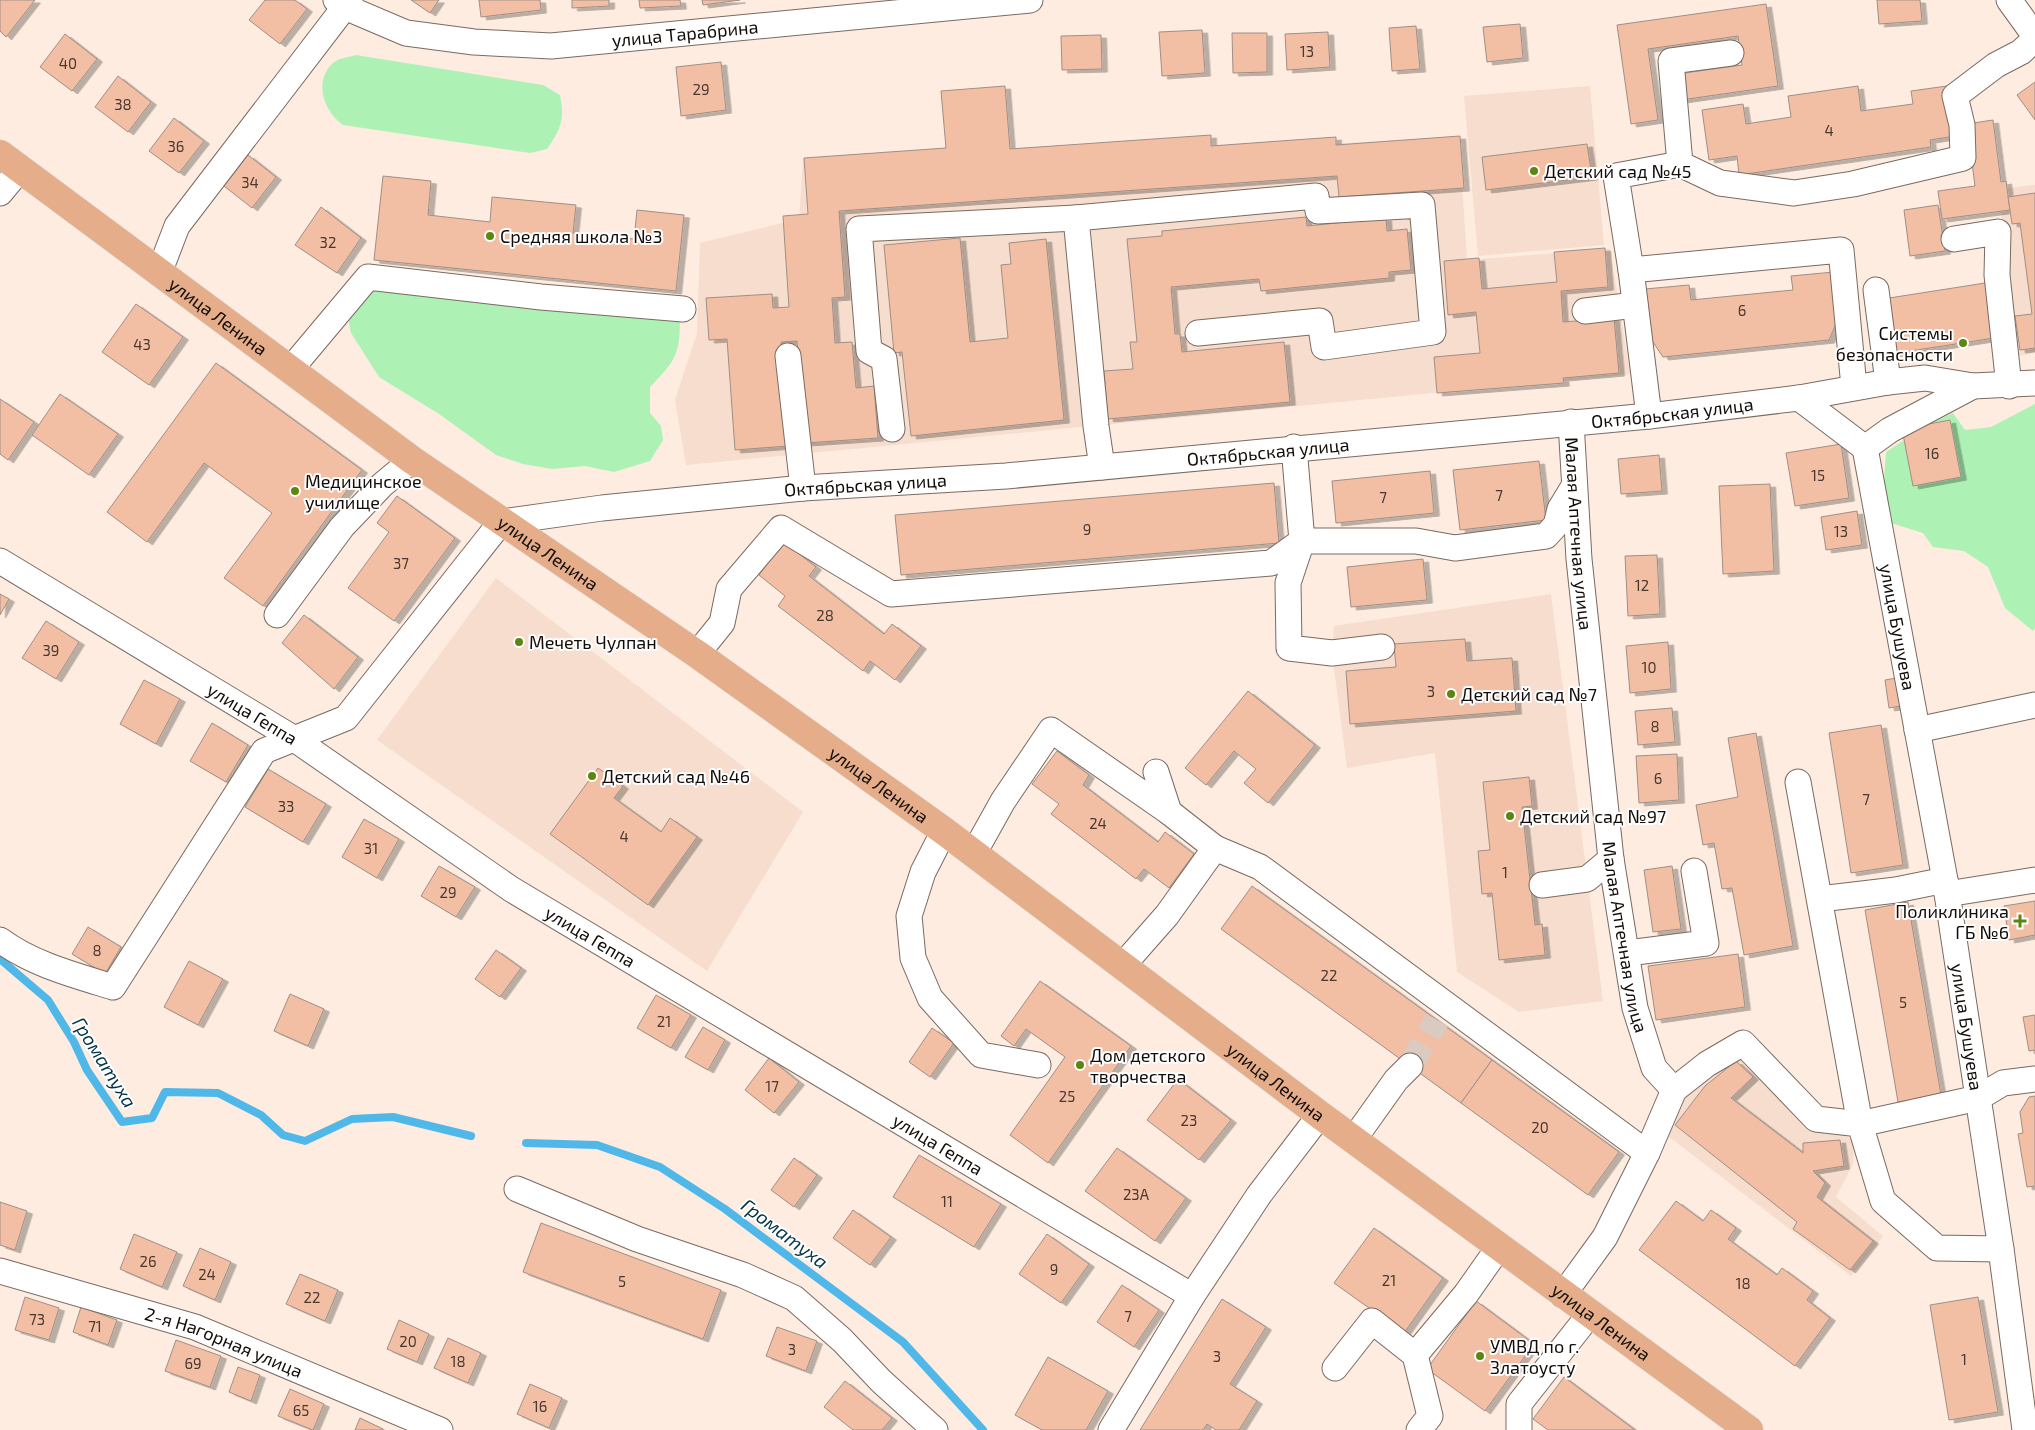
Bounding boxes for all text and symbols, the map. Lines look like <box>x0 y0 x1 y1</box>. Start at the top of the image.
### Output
street label: улица Тарабрина <box>611 15 759 51</box>
house number: 13 <box>1300 42 1314 60</box>
house number: 40 <box>59 54 77 72</box>
house number: 29 <box>692 80 710 98</box>
house number: 38 <box>114 95 132 113</box>
house number: 4 <box>1824 121 1834 139</box>
house number: 36 <box>168 137 184 155</box>
place label: Детский сад №45 <box>1544 160 1691 182</box>
marker: Детский сад №45 <box>1528 165 1540 177</box>
house number: 34 <box>241 173 259 191</box>
place label: Средняя школа №3 <box>500 225 662 247</box>
marker: Средняя школа №3 <box>484 230 496 242</box>
house number: 32 <box>320 233 336 251</box>
street label: улица Ленина <box>165 272 272 360</box>
house number: 6 <box>1738 301 1746 319</box>
place label: Системы безопасности <box>1836 322 1953 365</box>
house number: 43 <box>133 335 151 353</box>
marker: Системы безопасности <box>1957 337 1969 349</box>
street label: Октябрьская улица <box>1590 393 1754 432</box>
street label: Октябрьская улица <box>1186 433 1350 470</box>
street label: Малая Аптечная улица <box>1561 436 1598 631</box>
house number: 16 <box>1925 444 1939 462</box>
house number: 15 <box>1811 466 1825 484</box>
street label: Октябрьская улица <box>783 469 947 501</box>
place label: Медицинское училище <box>305 470 422 513</box>
marker: Медицинское училище <box>289 485 301 497</box>
house number: 7 <box>1495 486 1503 504</box>
house number: 7 <box>1379 488 1387 506</box>
street label: улица Ленина <box>494 511 603 595</box>
house number: 9 <box>1083 520 1091 538</box>
house number: 13 <box>1834 522 1848 540</box>
house number: 37 <box>393 554 409 572</box>
street label: улица Бушуева <box>1876 562 1921 692</box>
house number: 12 <box>1635 576 1649 594</box>
house number: 28 <box>816 606 834 624</box>
place label: Мечеть Чулпан <box>529 631 657 653</box>
marker: Мечеть Чулпан <box>513 636 525 648</box>
house number: 39 <box>43 641 59 659</box>
house number: 10 <box>1641 658 1657 676</box>
street label: улица Геппа <box>203 678 302 749</box>
house number: 3 <box>1427 682 1435 700</box>
place label: Детский сад №7 <box>1461 683 1597 705</box>
marker: Детский сад №7 <box>1445 688 1457 700</box>
house number: 8 <box>1650 717 1660 735</box>
street label: улица Ленина <box>825 741 933 828</box>
place label: Детский сад №46 <box>602 765 750 787</box>
house number: 6 <box>1654 769 1662 787</box>
marker: Детский сад №46 <box>586 770 598 782</box>
house number: 7 <box>1862 790 1870 808</box>
house number: 33 <box>278 797 294 815</box>
place label: Детский сад №97 <box>1520 805 1666 827</box>
marker: Детский сад №97 <box>1504 810 1516 822</box>
house number: 24 <box>1089 814 1107 832</box>
house number: 4 <box>619 827 629 845</box>
house number: 31 <box>364 839 378 857</box>
street label: Малая Аптечная улица <box>1598 840 1653 1035</box>
house number: 1 <box>1502 863 1508 881</box>
house number: 29 <box>439 883 457 901</box>
place label: Поликлиника ГБ №6 <box>1895 900 2009 943</box>
street label: улица Геппа <box>541 901 639 972</box>
marker: Поликлиника ГБ №6 <box>2013 914 2027 928</box>
house number: 8 <box>92 941 102 959</box>
street label: улица Бушуева <box>1947 962 1988 1092</box>
house number: 22 <box>1321 966 1337 984</box>
house number: 5 <box>1899 993 1907 1011</box>
water label: Громатуха <box>68 1012 142 1112</box>
house number: 21 <box>657 1012 671 1030</box>
street label: улица Ленина <box>1223 1038 1329 1126</box>
place label: Дом детского творчества <box>1090 1044 1206 1087</box>
marker: Дом детского творчества <box>1074 1059 1086 1071</box>
house number: 17 <box>765 1077 779 1095</box>
house number: 25 <box>1059 1087 1075 1105</box>
street label: улица Геппа <box>889 1109 987 1180</box>
house number: 23 <box>1181 1111 1197 1129</box>
house number: 20 <box>1531 1118 1549 1136</box>
house number: 23А <box>1123 1185 1150 1203</box>
house number: 11 <box>941 1192 953 1210</box>
water label: Громатуха <box>737 1193 833 1273</box>
house number: 26 <box>139 1252 157 1270</box>
house number: 9 <box>1050 1260 1058 1278</box>
house number: 24 <box>198 1265 216 1283</box>
house number: 21 <box>1382 1271 1396 1289</box>
house number: 5 <box>618 1272 626 1290</box>
house number: 18 <box>1735 1274 1751 1292</box>
street label: улица Ленина <box>1548 1278 1655 1365</box>
house number: 22 <box>304 1288 320 1306</box>
street label: 2-я Нагорная улица <box>142 1302 306 1382</box>
house number: 7 <box>1124 1307 1132 1325</box>
house number: 73 <box>29 1310 45 1328</box>
house number: 71 <box>88 1317 102 1335</box>
house number: 20 <box>399 1332 417 1350</box>
place label: УМВД по г. Златоусту <box>1490 1335 1579 1378</box>
house number: 3 <box>788 1340 796 1358</box>
house number: 3 <box>1213 1347 1221 1365</box>
marker: УМВД по г. Златоусту <box>1474 1350 1486 1362</box>
house number: 1 <box>1961 1350 1967 1368</box>
house number: 18 <box>450 1352 466 1370</box>
house number: 69 <box>184 1354 202 1372</box>
house number: 16 <box>533 1397 547 1415</box>
house number: 65 <box>293 1401 309 1419</box>

